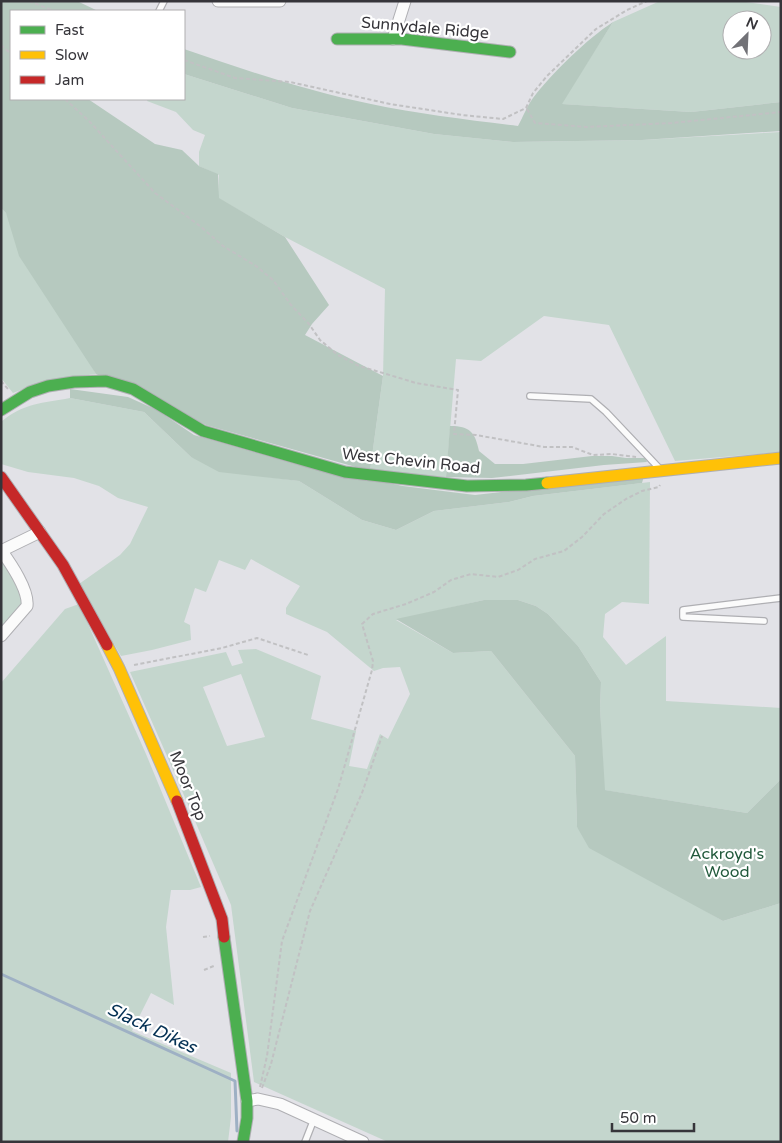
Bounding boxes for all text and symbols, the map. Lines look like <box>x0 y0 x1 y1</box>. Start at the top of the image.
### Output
legend <box>10 10 185 100</box>
north arrow <box>722 10 772 60</box>
street label: Sunnydale Ridge <box>360 12 490 44</box>
text: N <box>743 14 761 34</box>
text: Fast <box>55 21 85 39</box>
text: Slow <box>55 46 89 64</box>
text: Jam <box>55 71 84 89</box>
street label: West Chevin Road <box>341 444 481 478</box>
street label: Moor Top <box>165 748 211 824</box>
park label: Ackroyd's Wood <box>690 844 764 882</box>
water label: Slack Dikes <box>104 998 201 1059</box>
scale bar <box>612 1100 694 1132</box>
text: 50 m <box>620 1109 657 1127</box>

